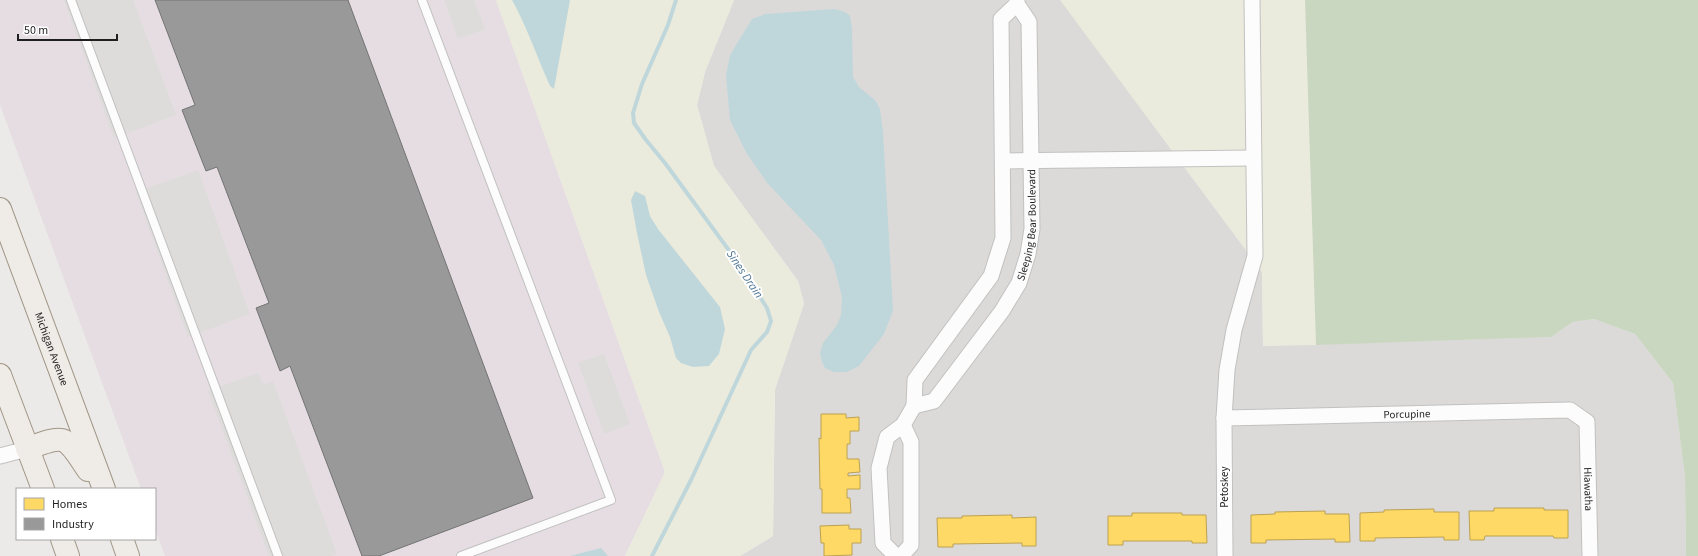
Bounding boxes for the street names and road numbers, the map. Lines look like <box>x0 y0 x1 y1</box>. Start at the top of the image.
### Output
street label: Sleeping Bear Boulevard <box>1013 169 1040 283</box>
street label: Michigan Avenue <box>31 310 72 388</box>
street label: Porcupine <box>1383 406 1431 422</box>
street label: Petoskey <box>1217 466 1232 508</box>
street label: Hiawatha <box>1580 467 1596 511</box>

